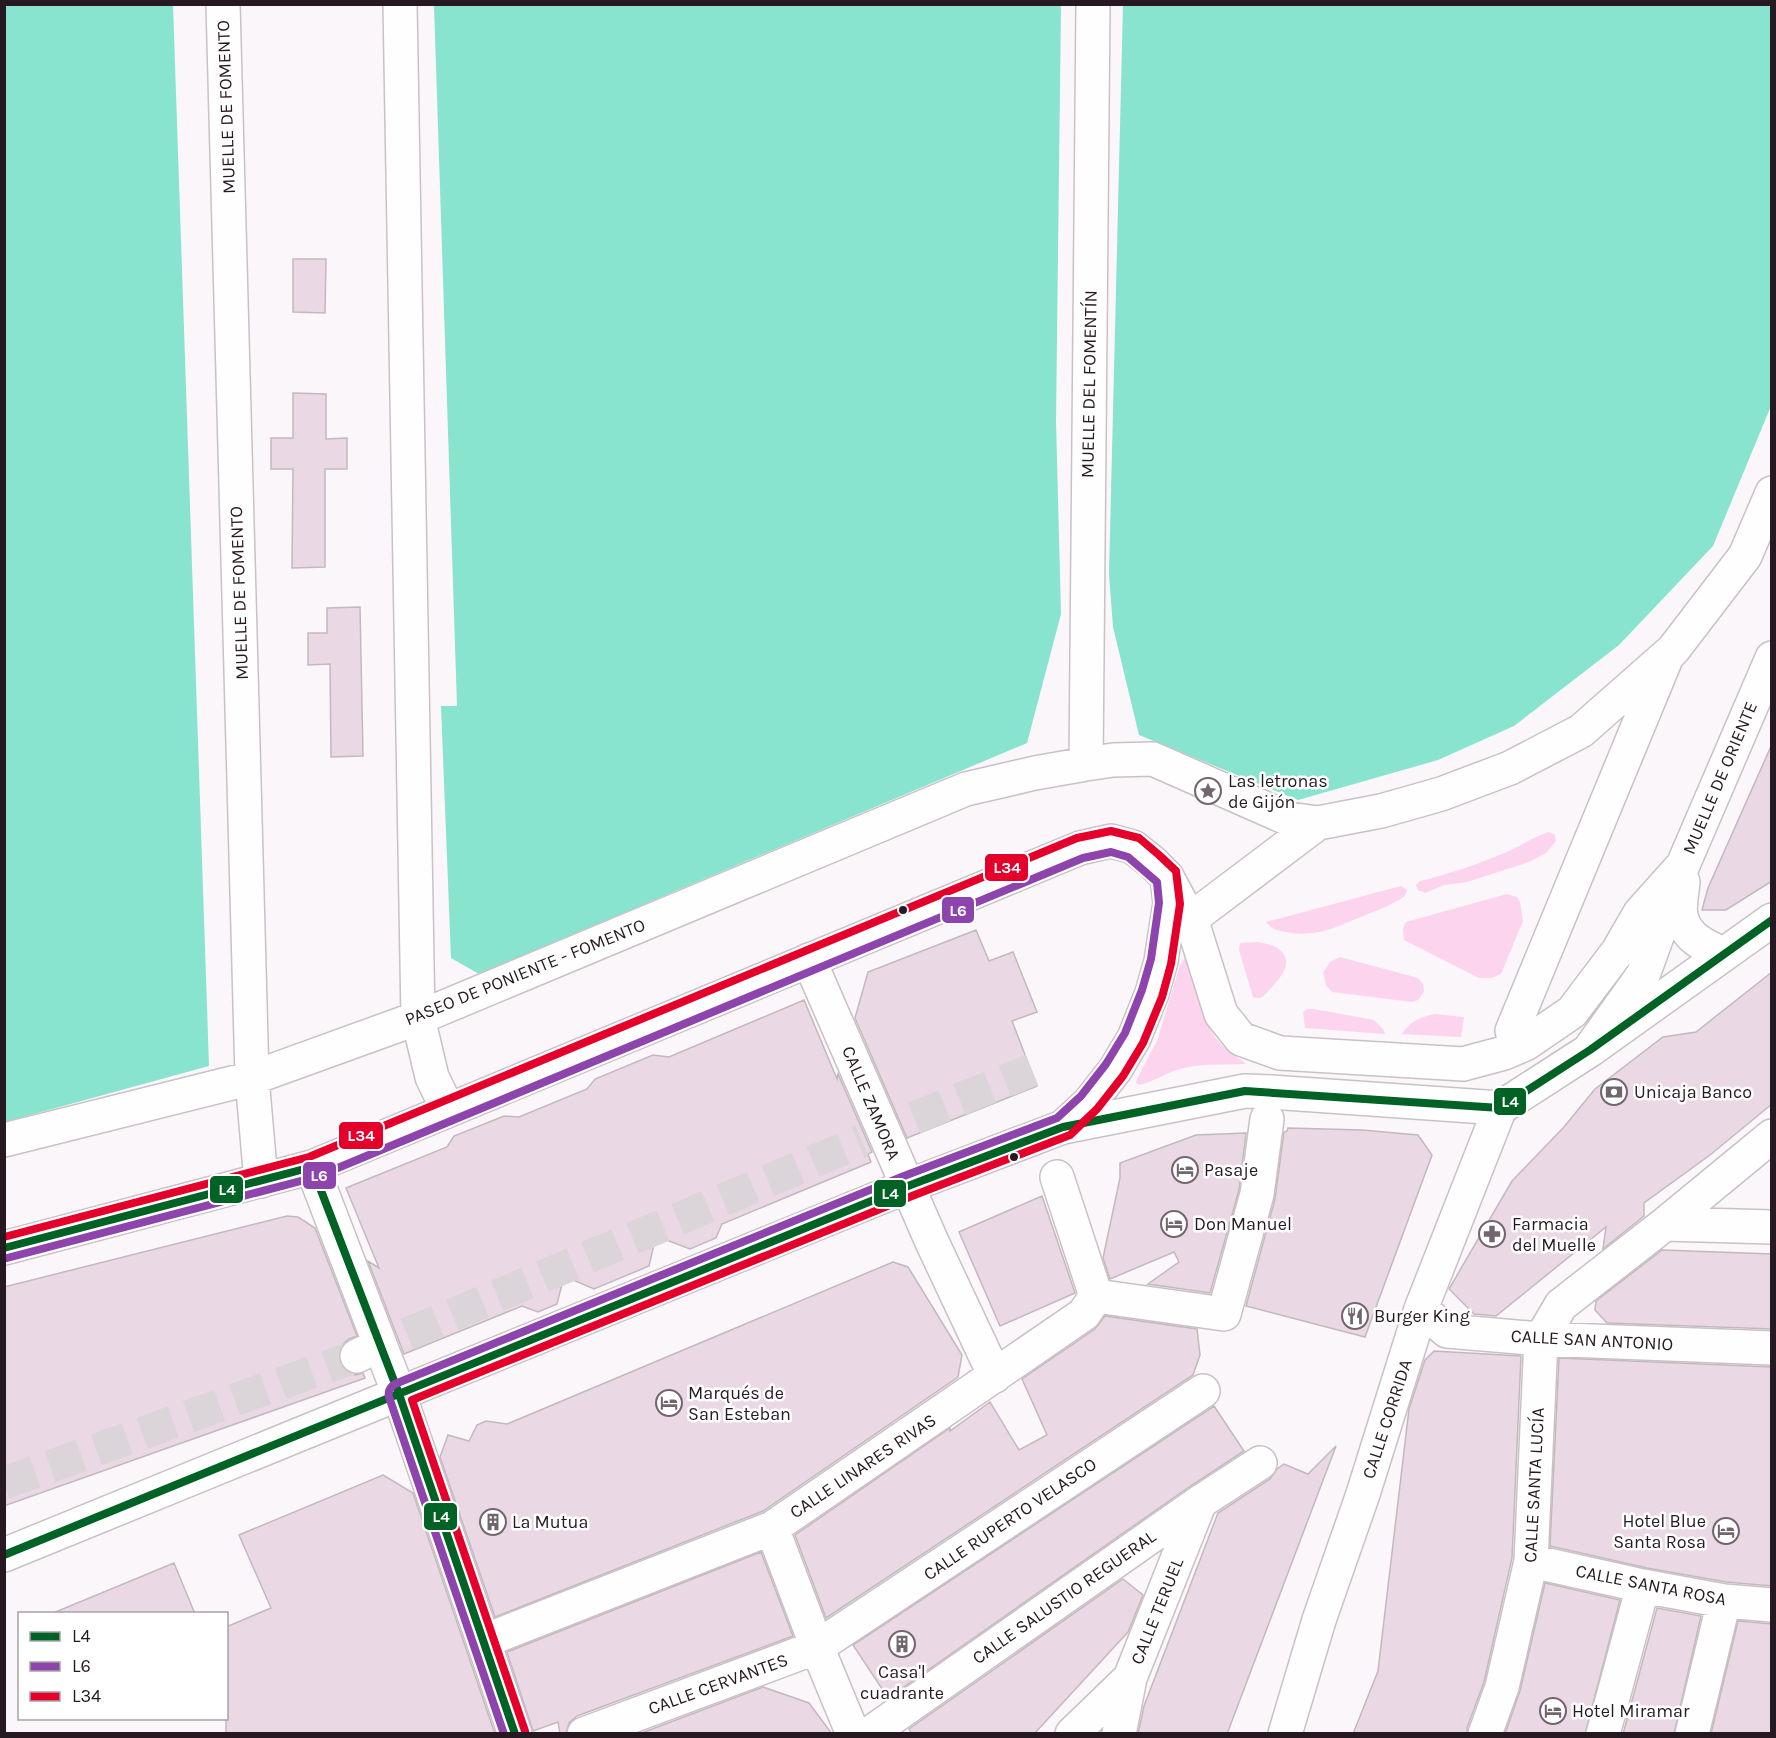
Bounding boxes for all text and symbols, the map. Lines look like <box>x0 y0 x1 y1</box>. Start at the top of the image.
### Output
street label: MUELLE DE FOMENTO <box>212 20 240 194</box>
street label: MUELLE DEL FOMENTÍN <box>1075 290 1102 478</box>
street label: MUELLE DE FOMENTO <box>225 506 253 680</box>
street label: MUELLE DE ORIENTE <box>1678 698 1762 858</box>
place label: Las letronas de Gijón <box>1228 770 1328 813</box>
place icon: Las letronas de Gijón <box>1193 776 1223 806</box>
line badge: L34 <box>984 853 1029 882</box>
text: L34 <box>993 858 1021 877</box>
line badge: L6 <box>941 896 975 924</box>
text: L6 <box>949 901 967 920</box>
unlabelled marker <box>897 904 909 916</box>
street label: PASEO DE PONIENTE - FOMENTO <box>402 914 648 1030</box>
street label: CALLE ZAMORA <box>837 1043 905 1163</box>
bank icon: Unicaja Banco <box>1599 1077 1629 1107</box>
place label: Unicaja Banco <box>1634 1081 1752 1103</box>
line badge: L4 <box>1493 1087 1527 1116</box>
text: L4 <box>1501 1092 1519 1111</box>
line badge: L34 <box>338 1121 384 1150</box>
text: L34 <box>347 1126 375 1145</box>
unlabelled marker <box>1008 1151 1020 1163</box>
hotel icon: Pasaje <box>1170 1155 1200 1185</box>
place label: Pasaje <box>1204 1159 1258 1181</box>
line badge: L6 <box>302 1161 337 1190</box>
text: L6 <box>310 1166 328 1185</box>
line badge: L4 <box>209 1175 244 1204</box>
line badge: L4 <box>873 1179 907 1208</box>
text: L4 <box>218 1180 236 1199</box>
text: L4 <box>881 1184 899 1203</box>
hotel icon: Don Manuel <box>1159 1209 1189 1239</box>
place label: Don Manuel <box>1194 1213 1292 1235</box>
place label: Farmacia del Muelle <box>1512 1213 1596 1256</box>
pharmacy icon: Farmacia del Muelle <box>1477 1219 1507 1249</box>
restaurant icon: Burger King <box>1340 1301 1370 1331</box>
place label: Burger King <box>1374 1305 1470 1327</box>
street label: CALLE SAN ANTONIO <box>1510 1325 1674 1355</box>
street label: CALLE CORRIDA <box>1357 1356 1417 1482</box>
place label: Marqués de San Esteban <box>688 1382 791 1425</box>
hotel icon: Marqués de San Esteban <box>654 1388 684 1418</box>
street label: CALLE SANTA LUCÍA <box>1518 1407 1549 1563</box>
street label: CALLE LINARES RIVAS <box>786 1409 940 1523</box>
street label: CALLE RUPERTO VELASCO <box>919 1453 1101 1585</box>
line badge: L4 <box>423 1502 458 1531</box>
text: L4 <box>432 1507 450 1526</box>
building icon: La Mutua <box>478 1507 508 1537</box>
place label: Hotel Blue Santa Rosa <box>1613 1510 1706 1553</box>
place label: La Mutua <box>512 1511 588 1533</box>
hotel icon: Hotel Blue Santa Rosa <box>1711 1516 1741 1546</box>
street label: CALLE SALUSTIO REGUERAL <box>968 1525 1161 1669</box>
street label: CALLE TERUEL <box>1126 1554 1189 1668</box>
street label: CALLE SANTA ROSA <box>1574 1560 1728 1610</box>
legend <box>18 1612 228 1720</box>
text: L4 <box>72 1625 90 1647</box>
building icon: Casa'l cuadrante <box>887 1629 917 1659</box>
street label: CALLE CERVANTES <box>645 1649 791 1719</box>
text: L6 <box>72 1655 91 1677</box>
place label: Casa'l cuadrante <box>860 1661 944 1704</box>
text: L34 <box>72 1685 101 1707</box>
hotel icon: Hotel Miramar <box>1538 1696 1568 1726</box>
place label: Hotel Miramar <box>1572 1700 1690 1722</box>

